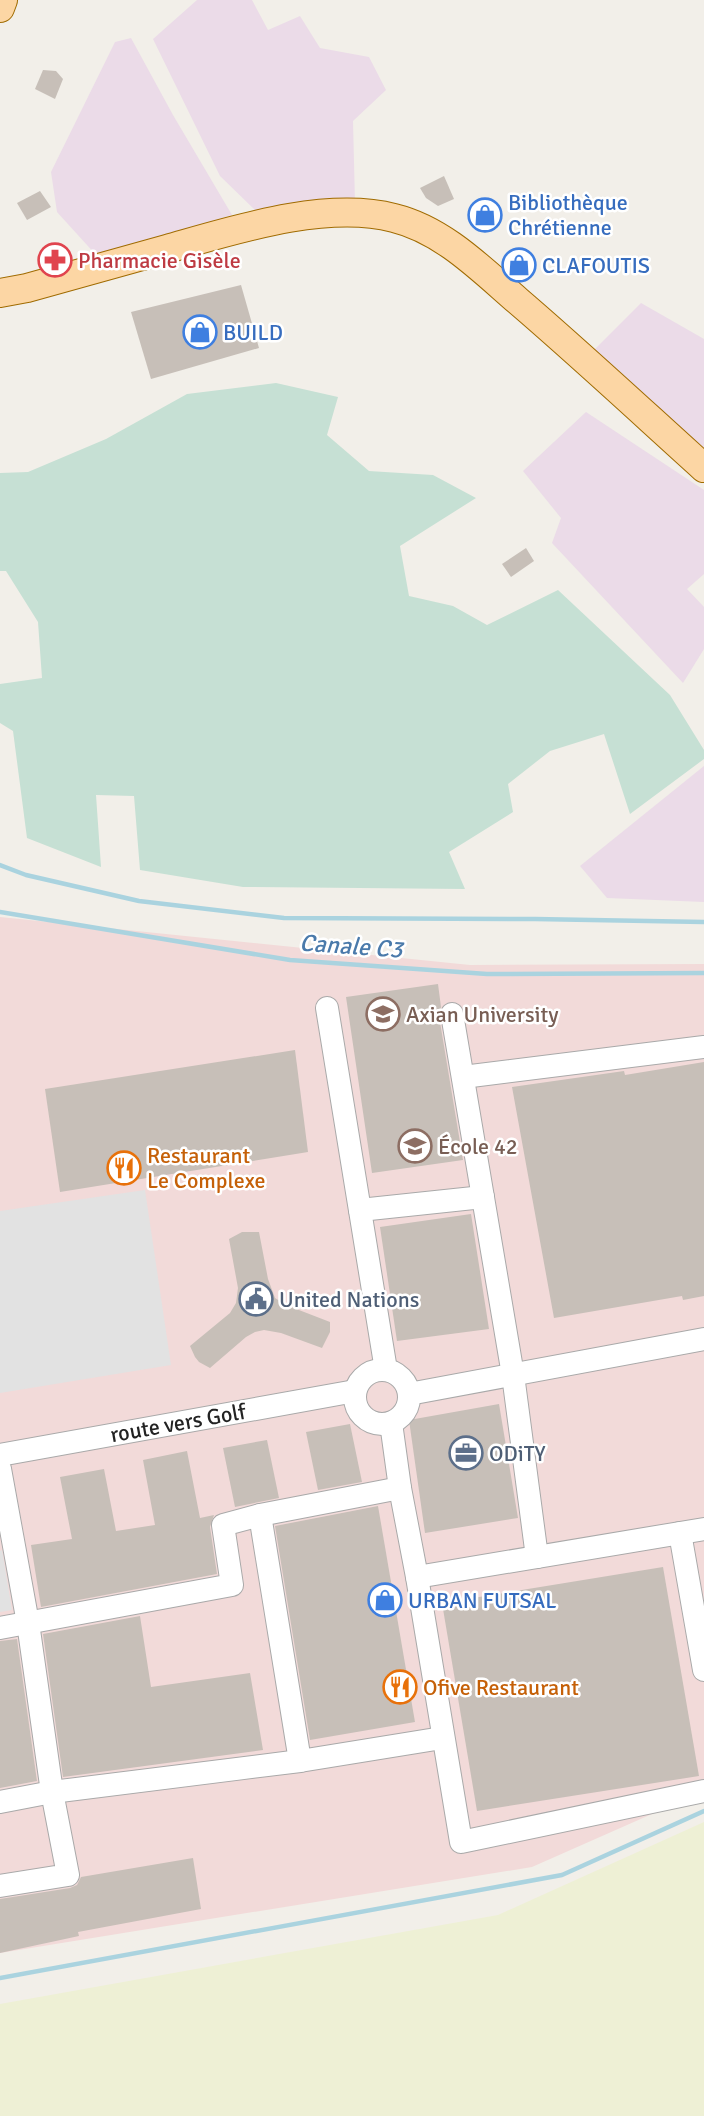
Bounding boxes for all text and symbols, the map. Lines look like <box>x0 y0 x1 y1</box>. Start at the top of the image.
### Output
place label: Bibliothèque Chrétienne <box>508 189 628 241</box>
shop icon: Bibliothèque Chrétienne <box>467 197 503 233</box>
pharmacy icon: Pharmacie Gisèle <box>37 242 73 278</box>
place label: Pharmacie Gisèle <box>78 247 241 274</box>
shop icon: CLAFOUTIS <box>501 247 537 283</box>
place label: CLAFOUTIS <box>542 252 650 279</box>
shop icon: BUILD <box>182 314 218 350</box>
place label: BUILD <box>223 319 283 346</box>
water label: Canale C3 <box>298 927 406 965</box>
school or university icon: Axian University <box>365 996 401 1032</box>
place label: Axian University <box>406 1001 559 1028</box>
school or university icon: École 42 <box>397 1128 433 1164</box>
place label: École 42 <box>438 1133 518 1160</box>
place label: Restaurant Le Complexe <box>147 1142 266 1194</box>
restaurant icon: Restaurant Le Complexe <box>106 1150 142 1186</box>
public building icon: United Nations <box>238 1281 274 1317</box>
place label: United Nations <box>279 1286 419 1313</box>
street label: route vers Golf <box>108 1398 249 1448</box>
office icon: ODiTY <box>448 1435 484 1471</box>
place label: ODiTY <box>489 1440 546 1467</box>
shop icon: URBAN FUTSAL <box>367 1582 403 1618</box>
place label: URBAN FUTSAL <box>408 1587 556 1614</box>
restaurant icon: Ofive Restaurant <box>382 1669 418 1705</box>
place label: Ofive Restaurant <box>423 1674 579 1701</box>

